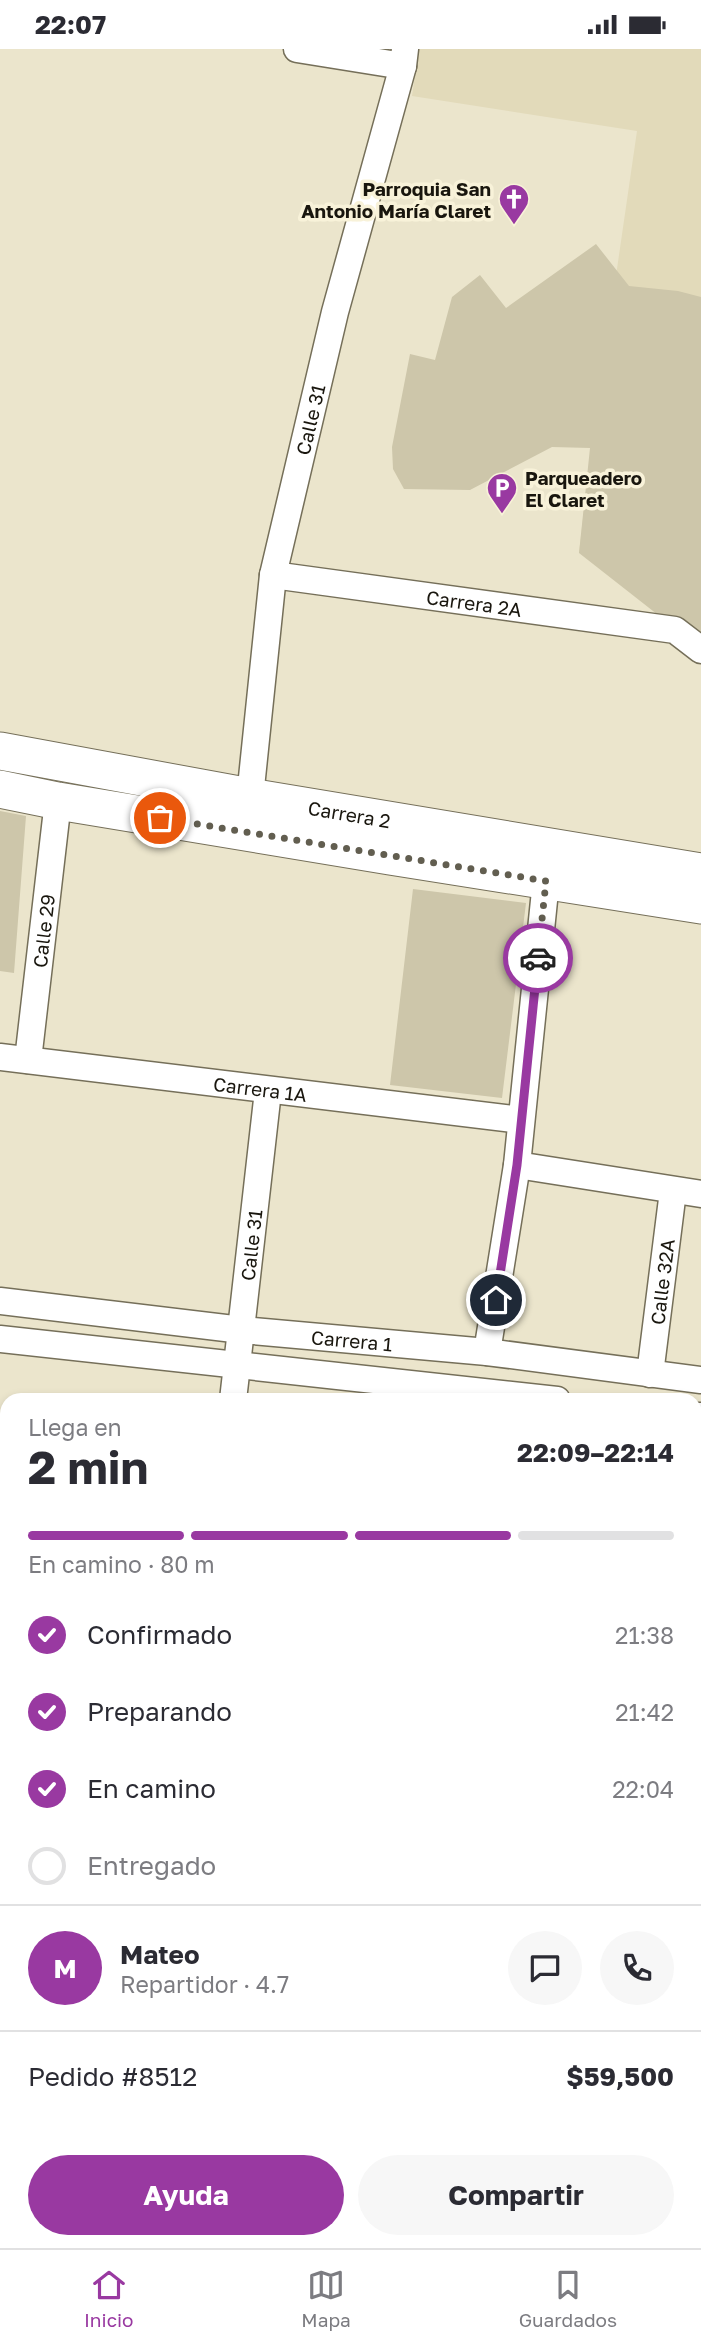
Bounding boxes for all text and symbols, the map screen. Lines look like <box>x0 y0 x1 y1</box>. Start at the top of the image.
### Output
text: 22:07 <box>35 9 106 40</box>
place label: Parroquia San Antonio María Claret <box>301 177 491 222</box>
church icon: Parroquia San Antonio María Claret <box>497 182 531 226</box>
street label: Calle 31 <box>290 382 329 457</box>
place label: Parqueadero El Claret <box>525 466 642 511</box>
parking icon: Parqueadero El Claret <box>485 471 519 515</box>
street label: Carrera 2A <box>425 585 523 620</box>
pin <box>130 788 190 848</box>
street label: Carrera 2 <box>307 795 392 832</box>
icon: bag <box>141 799 179 837</box>
street label: Calle 29 <box>27 893 59 969</box>
courier <box>503 923 573 993</box>
icon: car <box>519 939 557 977</box>
street label: Carrera 1A <box>212 1071 308 1106</box>
street label: Calle 31 <box>235 1208 266 1282</box>
street label: Calle 32A <box>645 1237 678 1326</box>
pin <box>466 1270 526 1330</box>
icon: home <box>477 1281 515 1319</box>
street label: Carrera 1 <box>310 1325 393 1355</box>
text: Llega en <box>28 1413 122 1441</box>
text: 22:09–22:14 <box>517 1437 674 1468</box>
text: 2 min <box>28 1439 148 1494</box>
text: En camino · 80 m <box>28 1550 215 1578</box>
icon: check <box>28 1616 66 1654</box>
text: Confirmado <box>87 1619 232 1650</box>
text: 21:38 <box>615 1621 674 1649</box>
icon: check <box>28 1693 66 1731</box>
text: Preparando <box>87 1696 232 1727</box>
text: 21:42 <box>615 1698 674 1726</box>
icon: check <box>28 1770 66 1808</box>
text: En camino <box>87 1773 216 1804</box>
text: 22:04 <box>612 1775 674 1803</box>
text: Entregado <box>87 1850 216 1881</box>
button: chat <box>508 1931 582 2005</box>
button: phone <box>600 1931 674 2005</box>
text: Mateo <box>120 1939 200 1970</box>
text: M <box>53 1953 77 1984</box>
text: Repartidor · 4.7 <box>120 1970 289 1998</box>
text: Pedido #8512 <box>28 2061 197 2092</box>
text: $59,500 <box>566 2061 674 2092</box>
button: Ayuda <box>28 2155 344 2235</box>
button: Compartir <box>358 2155 674 2235</box>
tab: Inicio <box>84 2266 134 2331</box>
tab: Mapa <box>301 2266 351 2331</box>
tab: Guardados <box>519 2266 617 2331</box>

